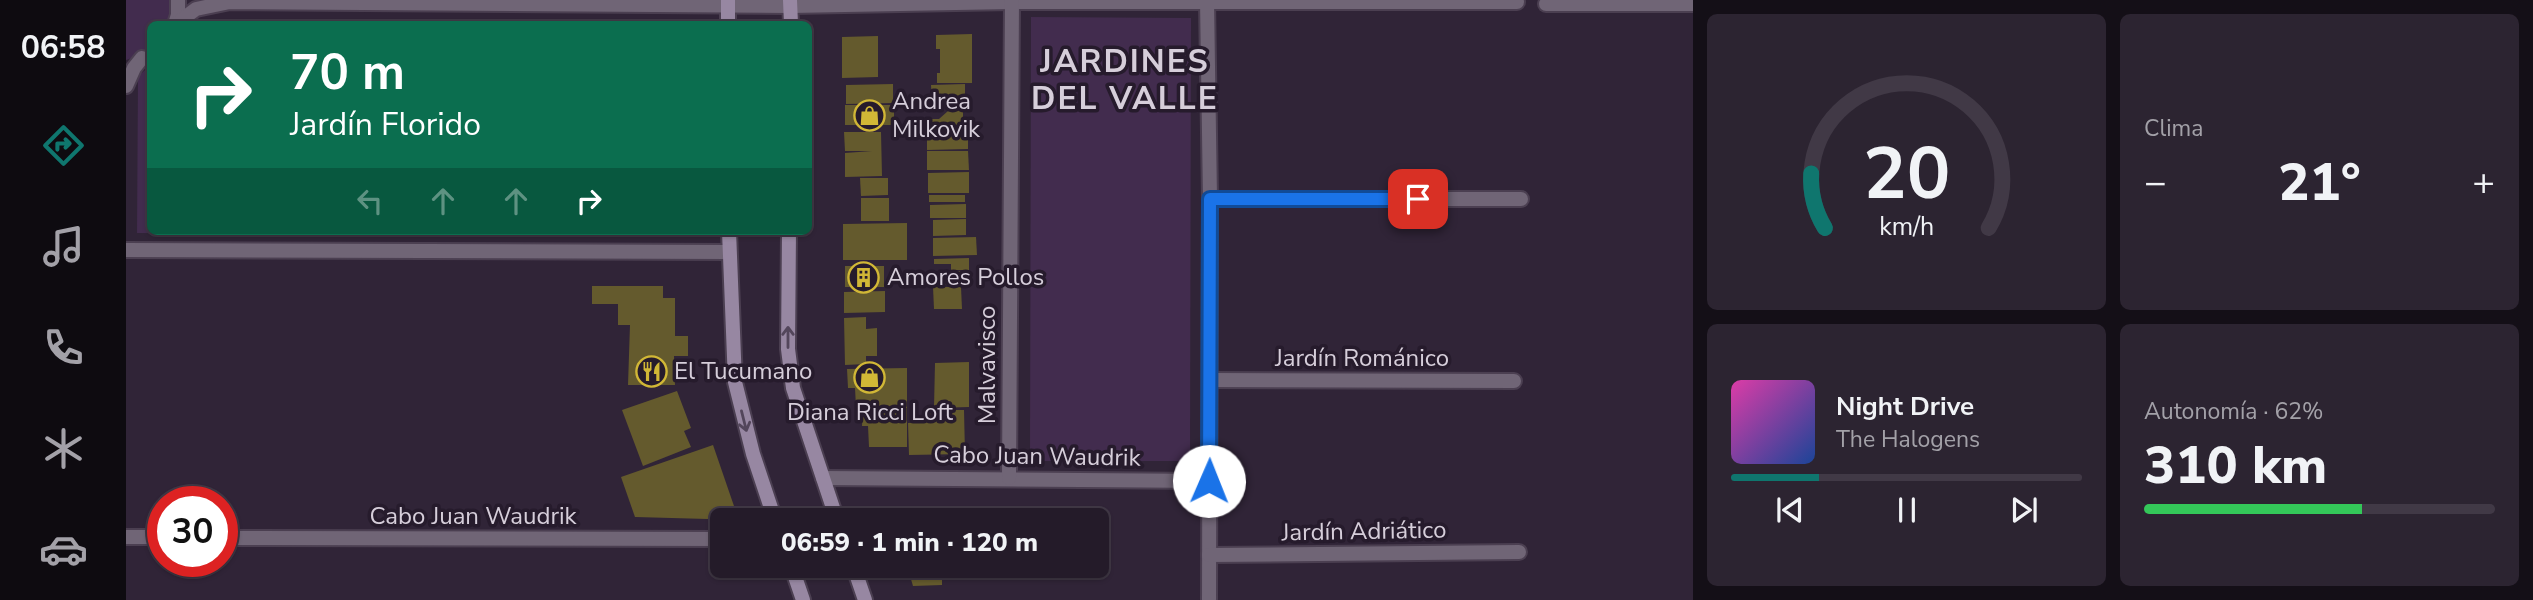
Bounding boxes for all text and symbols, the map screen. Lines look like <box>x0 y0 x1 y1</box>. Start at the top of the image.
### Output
text: 06:58 <box>21 26 105 69</box>
text: 70 m <box>290 39 405 106</box>
district label: JARDINES DEL VALLE <box>1031 40 1219 120</box>
icon: right <box>175 49 266 140</box>
place label: Andrea Milkovik <box>892 85 981 145</box>
shop icon: Andrea Milkovik <box>852 98 886 132</box>
text: Jardín Florido <box>290 103 481 146</box>
text: Clima <box>2144 113 2204 144</box>
icon: directions <box>39 121 88 170</box>
text: 20 <box>1863 124 1950 224</box>
text: 21° <box>2278 147 2361 218</box>
text: − <box>2144 157 2167 208</box>
text: + <box>2472 157 2495 208</box>
pin <box>1388 169 1448 229</box>
icon: arrive <box>1399 180 1437 218</box>
icon: left <box>351 182 389 220</box>
icon: ahead <box>424 182 462 220</box>
icon: ahead <box>497 182 535 220</box>
icon: right <box>570 182 608 220</box>
text: km/h <box>1879 210 1934 244</box>
icon: music <box>39 222 88 271</box>
building icon: Amores Pollos <box>847 260 881 294</box>
place label: Amores Pollos <box>887 261 1044 293</box>
street label: Malvavisco <box>971 306 1003 424</box>
icon: phone <box>39 323 88 372</box>
one-way arrow <box>781 325 795 348</box>
street label: Jardín Románico <box>1274 342 1449 374</box>
restaurant icon: El Tucumano <box>634 354 668 388</box>
place label: El Tucumano <box>674 355 812 387</box>
shop icon: Diana Ricci Loft <box>853 361 887 395</box>
text: Night Drive <box>1836 389 1974 424</box>
place label: Diana Ricci Loft <box>787 396 954 428</box>
text: Autonomía · 62% <box>2144 396 2324 427</box>
one-way arrow <box>738 409 751 431</box>
icon: climate <box>39 424 88 473</box>
text: The Halogens <box>1836 424 1980 455</box>
text: 310 km <box>2144 430 2327 501</box>
street label: Cabo Juan Waudrik <box>933 438 1142 474</box>
position arrow <box>1172 444 1246 518</box>
speed limit sign: 30 <box>147 486 238 577</box>
icon: previous <box>1771 491 1809 529</box>
icon: pause <box>1888 491 1926 529</box>
icon: next <box>2005 491 2043 529</box>
street label: Cabo Juan Waudrik <box>369 500 578 532</box>
street label: Jardín Adriático <box>1280 514 1447 548</box>
icon: car <box>39 525 88 574</box>
text: 06:59 · 1 min · 120 m <box>781 525 1038 560</box>

